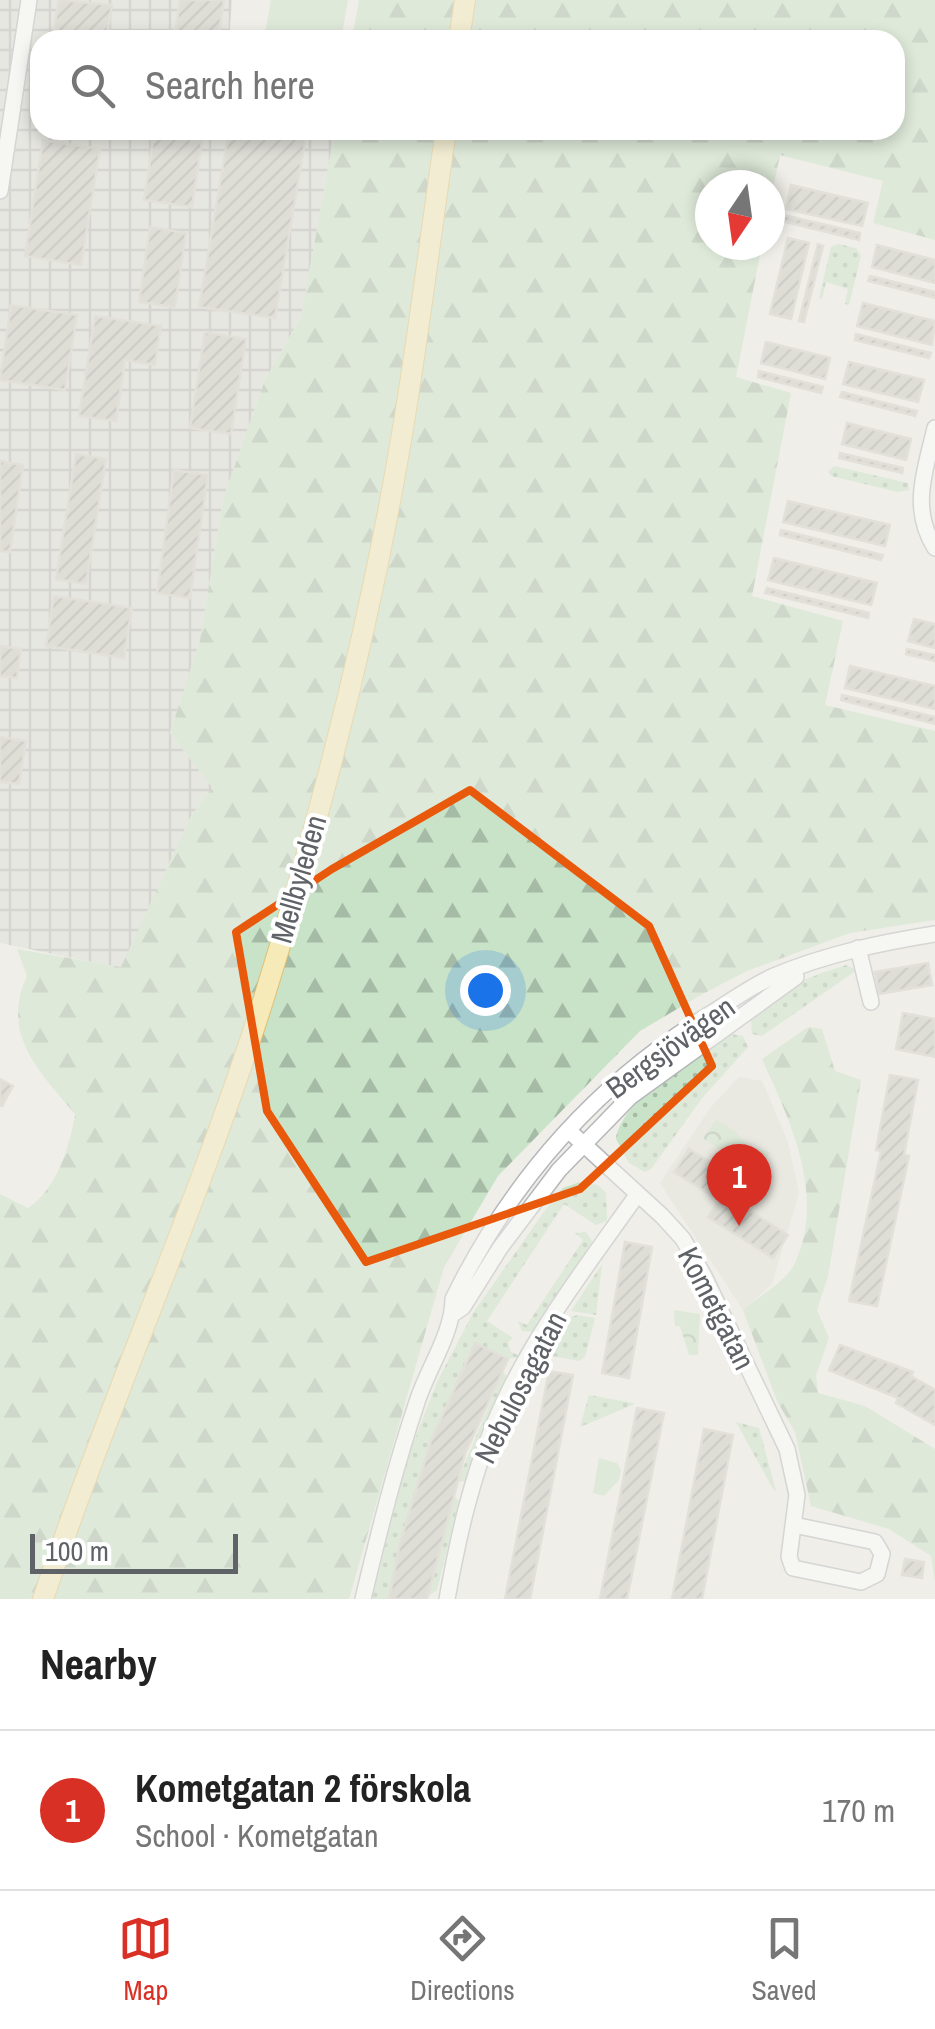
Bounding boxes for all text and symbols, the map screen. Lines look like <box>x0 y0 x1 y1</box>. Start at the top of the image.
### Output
search box <box>30 30 905 140</box>
icon: search <box>65 58 120 113</box>
text: Search here <box>145 60 315 111</box>
north arrow <box>695 170 785 260</box>
street label: Mellbyleden <box>261 810 335 948</box>
your location <box>460 965 511 1016</box>
street label: Bergsjövägen <box>597 987 743 1107</box>
pin: 1 <box>706 1144 772 1226</box>
street label: Kometgatan <box>669 1240 765 1376</box>
street label: Nebulosagatan <box>465 1304 575 1470</box>
scale bar <box>30 1529 238 1574</box>
text: 100 m <box>45 1532 109 1570</box>
text: Nearby <box>40 1636 157 1692</box>
text: Kometgatan 2 förskola <box>135 1763 471 1814</box>
text: 1 <box>65 1789 80 1832</box>
text: 170 m <box>822 1789 895 1832</box>
text: School · Kometgatan <box>135 1814 379 1857</box>
tab: Map <box>118 1911 173 2009</box>
tab: Directions <box>410 1911 515 2009</box>
tab: Saved <box>752 1911 817 2009</box>

